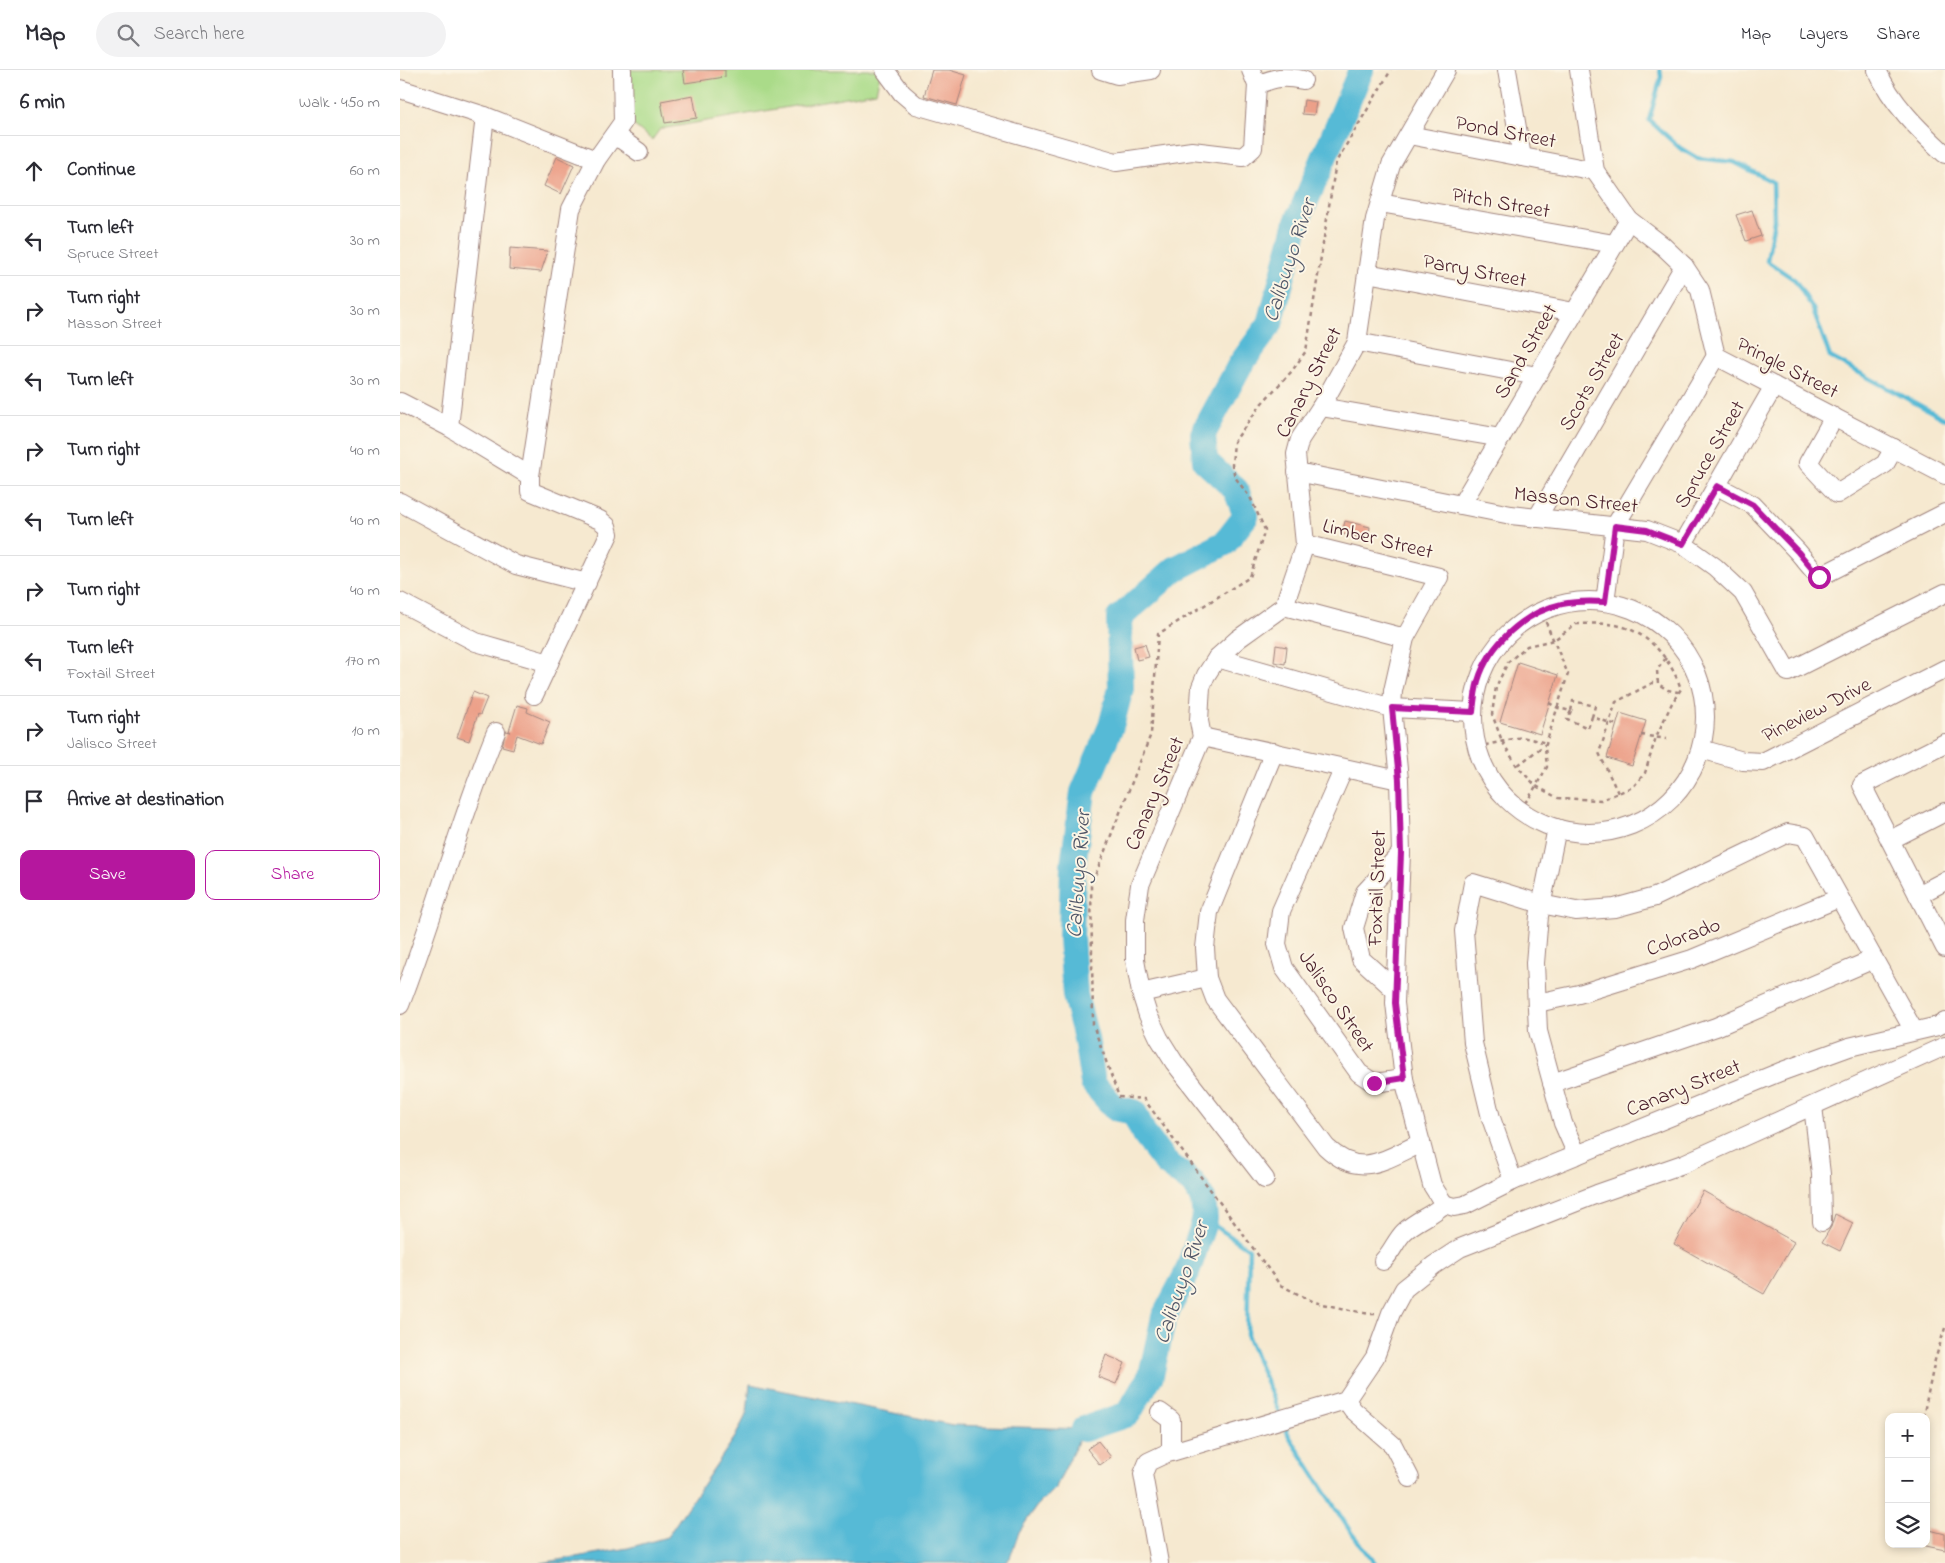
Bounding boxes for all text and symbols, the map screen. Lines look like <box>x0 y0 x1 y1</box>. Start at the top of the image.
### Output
search box <box>96 12 446 57</box>
text: Map <box>25 17 66 52</box>
icon: search <box>114 21 142 49</box>
text: Search here <box>154 21 245 48</box>
text: Map <box>1741 22 1771 48</box>
text: Layers <box>1799 22 1849 48</box>
text: Share <box>1877 22 1920 48</box>
text: 6 min <box>20 88 65 118</box>
text: Walk · 450 m <box>299 91 380 115</box>
street label: Pond Street <box>1453 108 1559 157</box>
icon: ahead <box>20 157 48 185</box>
text: Continue <box>67 157 135 184</box>
text: 60 m <box>350 159 380 183</box>
street label: Pitch Street <box>1449 181 1552 227</box>
water label: Calibuyo River <box>1256 192 1327 327</box>
text: Turn left <box>67 215 134 242</box>
icon: left <box>20 227 48 255</box>
text: 30 m <box>350 229 380 253</box>
text: Spruce Street <box>67 242 159 266</box>
street label: Parry Street <box>1420 247 1529 299</box>
text: Turn right <box>67 285 140 312</box>
icon: right <box>20 297 48 325</box>
text: 30 m <box>350 299 380 323</box>
street label: Sand Street <box>1487 299 1566 405</box>
text: Masson Street <box>67 312 162 336</box>
street label: Canary Street <box>1269 322 1352 444</box>
street label: Scots Street <box>1552 327 1633 437</box>
street label: Pringle Street <box>1730 330 1843 409</box>
icon: left <box>20 367 48 395</box>
text: Turn left <box>67 367 134 394</box>
text: 30 m <box>350 369 380 393</box>
street label: Spruce Street <box>1668 395 1754 515</box>
icon: right <box>20 437 48 465</box>
text: Turn right <box>67 437 140 464</box>
text: 40 m <box>350 439 380 463</box>
street label: Masson Street <box>1512 480 1639 522</box>
icon: left <box>20 507 48 535</box>
text: Turn left <box>67 507 134 534</box>
text: 40 m <box>350 509 380 533</box>
street label: Limber Street <box>1319 512 1436 568</box>
route start <box>1808 566 1831 589</box>
icon: right <box>20 577 48 605</box>
text: Turn right <box>67 577 140 604</box>
text: 40 m <box>350 579 380 603</box>
text: Turn left <box>67 635 134 662</box>
icon: left <box>20 647 48 675</box>
text: 170 m <box>345 649 380 673</box>
text: Foxtail Street <box>67 662 155 686</box>
street label: Pineview Drive <box>1757 670 1877 751</box>
text: Turn right <box>67 705 140 732</box>
icon: right <box>20 717 48 745</box>
text: 10 m <box>352 719 380 743</box>
text: Jalisco Street <box>67 732 157 756</box>
street label: Canary Street <box>1118 732 1195 856</box>
icon: arrive <box>20 787 48 815</box>
text: Arrive at destination <box>67 787 224 814</box>
water label: Calibuyo River <box>1060 806 1101 939</box>
street label: Foxtail Street <box>1361 830 1395 948</box>
button: Save <box>20 850 195 900</box>
button: Share <box>205 850 380 900</box>
street label: Colorado <box>1642 911 1725 965</box>
street label: Jalisco Street <box>1290 945 1381 1059</box>
street label: Canary Street <box>1622 1052 1746 1127</box>
route end <box>1363 1072 1386 1095</box>
water label: Calibuyo River <box>1147 1214 1220 1348</box>
map controls <box>1885 1413 1930 1548</box>
button: + <box>1885 1413 1930 1458</box>
button: − <box>1885 1458 1930 1503</box>
button: layers <box>1885 1503 1930 1548</box>

